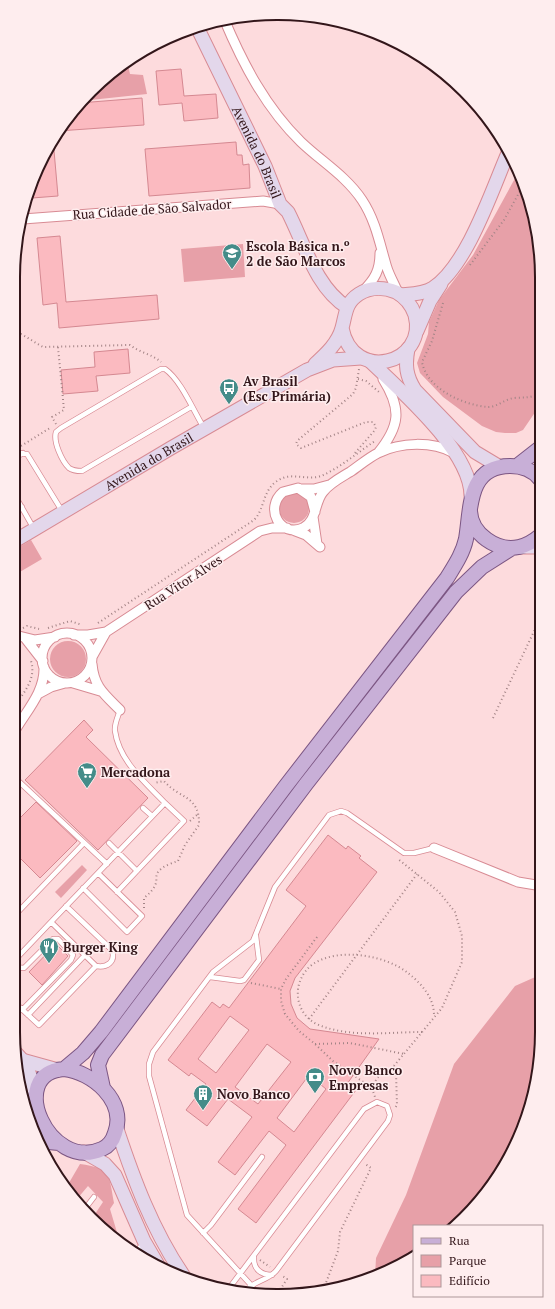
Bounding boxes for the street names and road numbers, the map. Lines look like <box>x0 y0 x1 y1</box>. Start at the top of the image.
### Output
street label: Avenida do Brasil <box>228 103 286 201</box>
street label: Rua Cidade de São Salvador <box>72 194 232 224</box>
street label: Avenida do Brasil <box>101 428 197 495</box>
street label: Rua Vitor Alves <box>141 550 225 614</box>

